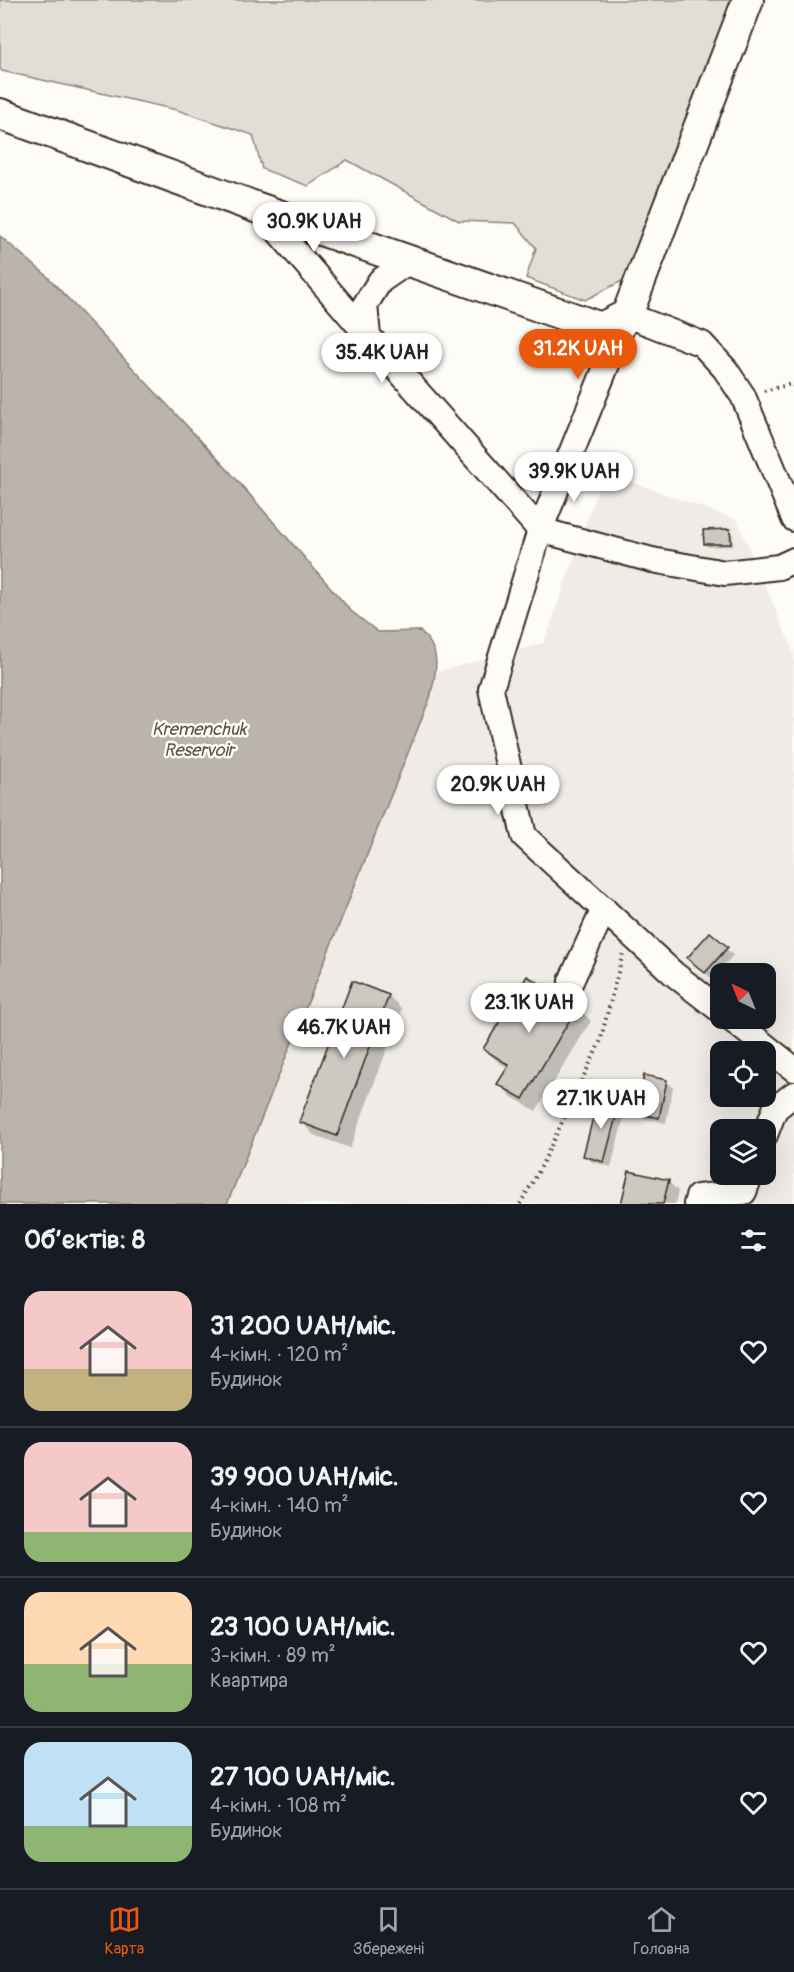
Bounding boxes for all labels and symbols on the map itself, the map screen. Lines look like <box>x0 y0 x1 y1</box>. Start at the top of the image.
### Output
pin: 30.9K UAH <box>245 202 383 253</box>
pin: 31.2K UAH <box>509 329 647 380</box>
pin: 35.4K UAH <box>313 333 451 384</box>
pin: 39.9K UAH <box>505 452 643 503</box>
water label: Kremenchuk Reservoir <box>152 718 248 762</box>
pin: 20.9K UAH <box>429 765 567 816</box>
north arrow <box>710 963 776 1029</box>
pin: 23.1K UAH <box>460 983 598 1034</box>
pin: 46.7K UAH <box>275 1008 413 1059</box>
pin: 27.1K UAH <box>532 1079 670 1130</box>

